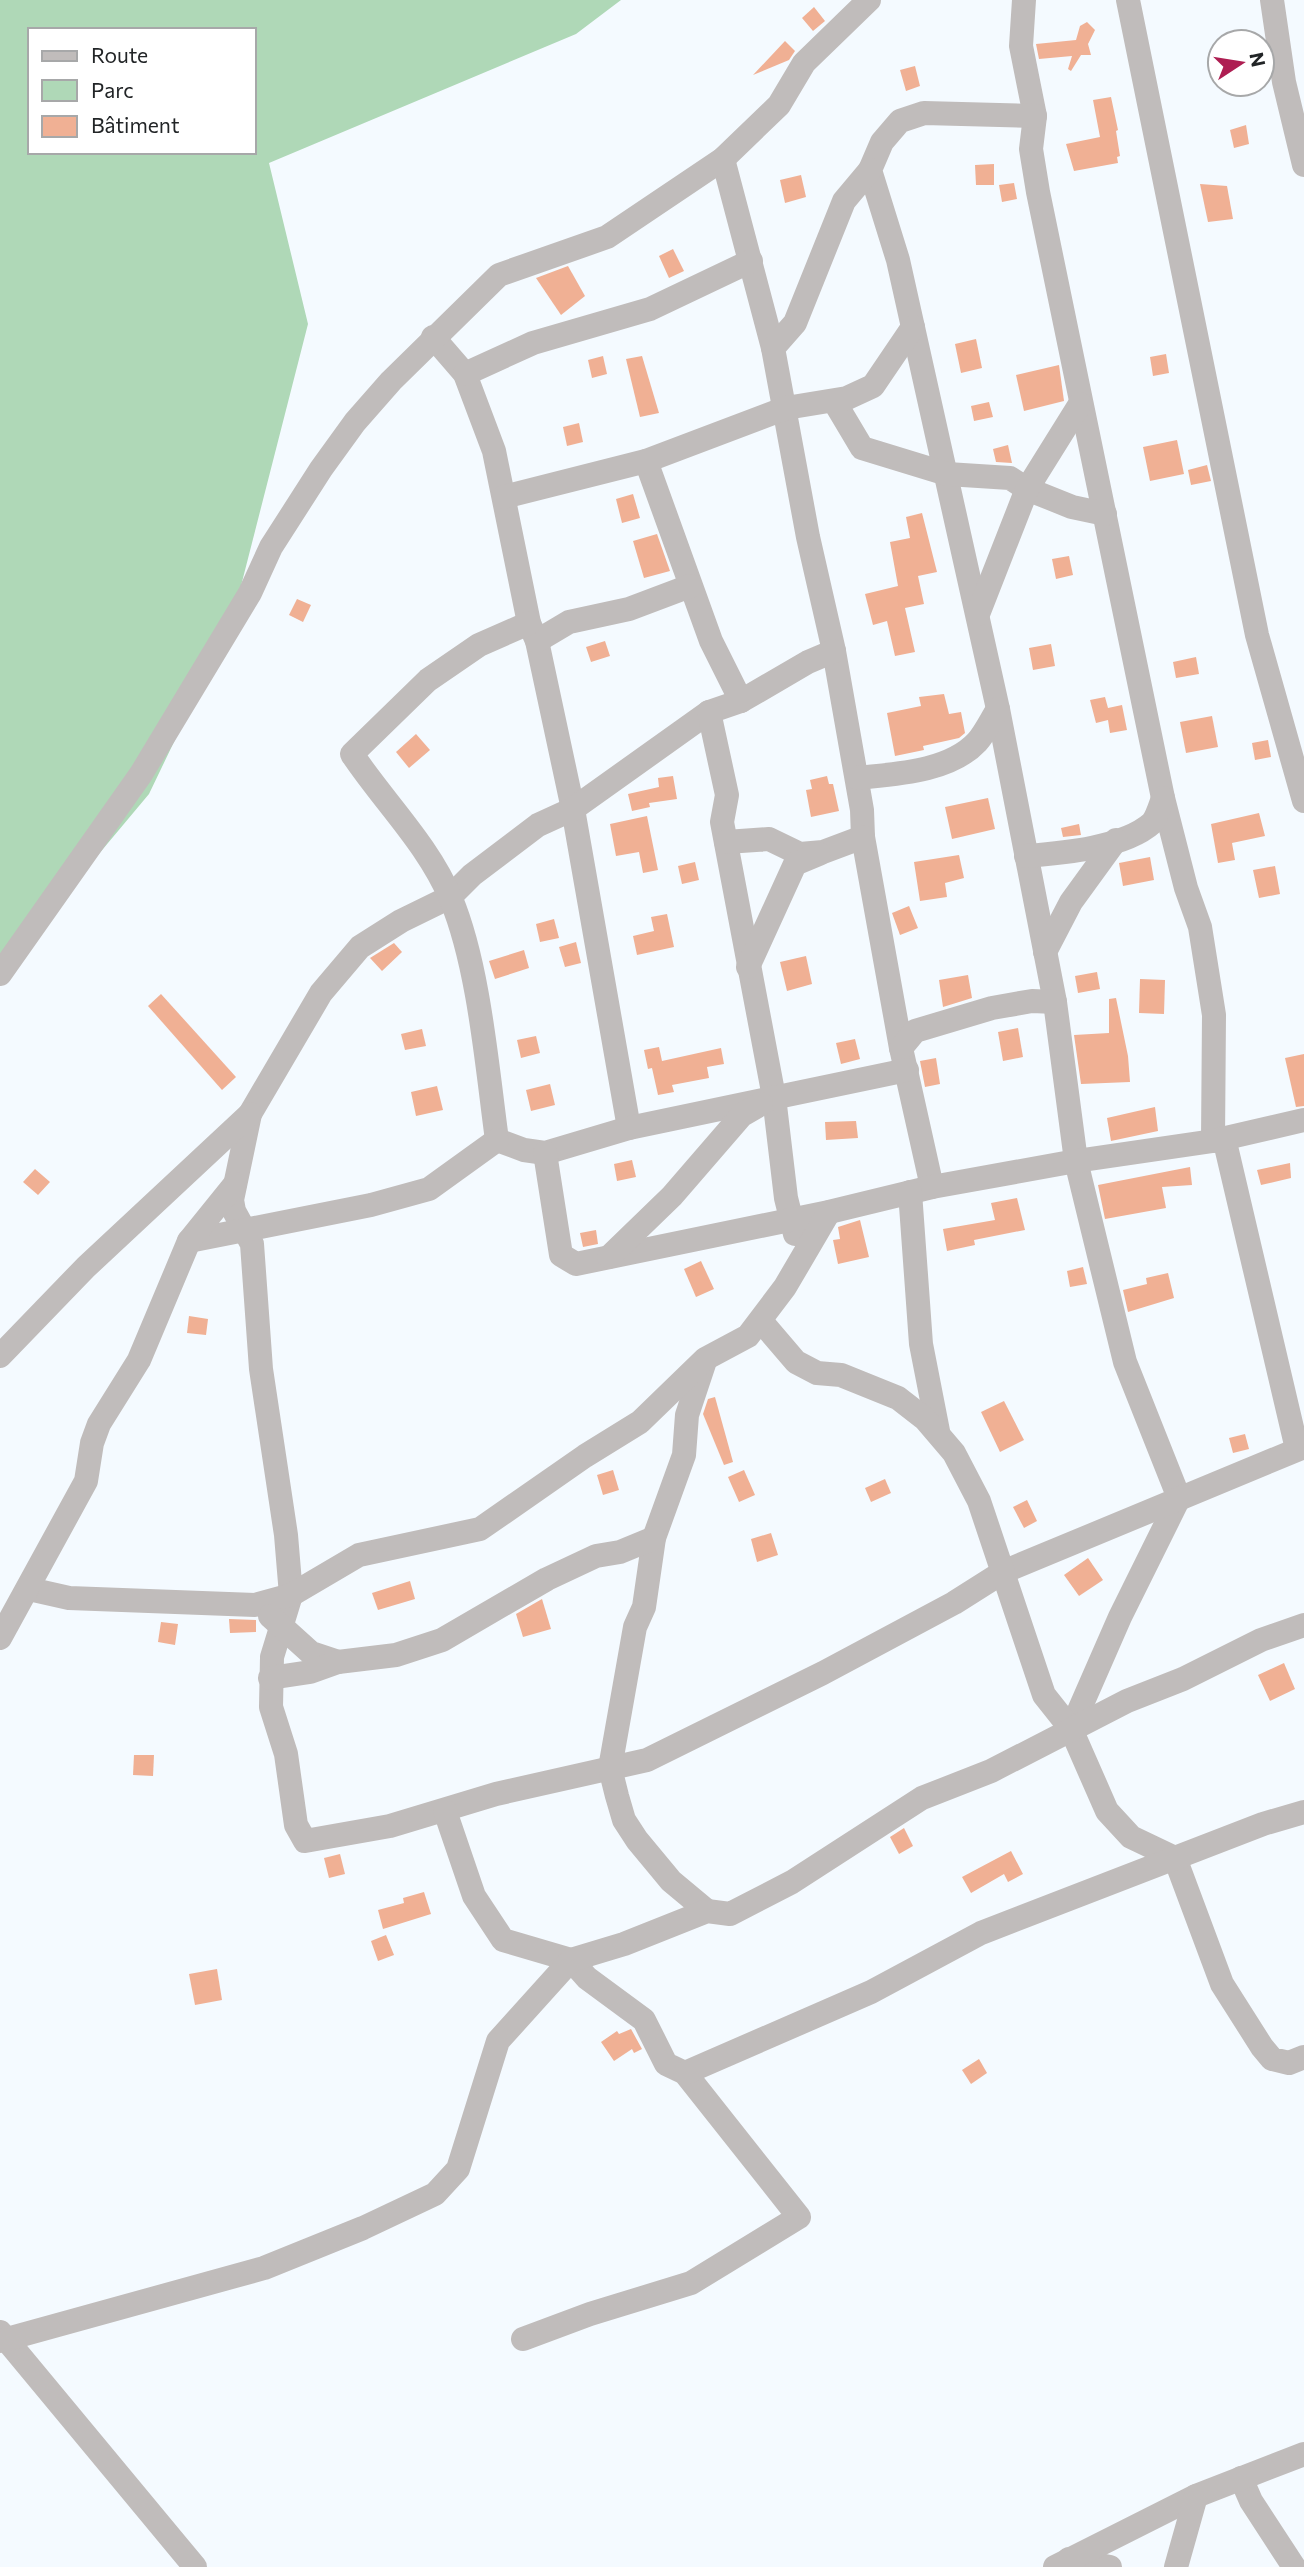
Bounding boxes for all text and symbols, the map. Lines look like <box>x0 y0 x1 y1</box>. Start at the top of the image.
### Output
legend <box>28 28 256 154</box>
north arrow <box>1206 28 1276 98</box>
text: Route <box>91 42 148 67</box>
text: N <box>1245 50 1271 69</box>
text: Parc <box>91 77 134 102</box>
text: Bâtiment <box>91 112 180 137</box>

